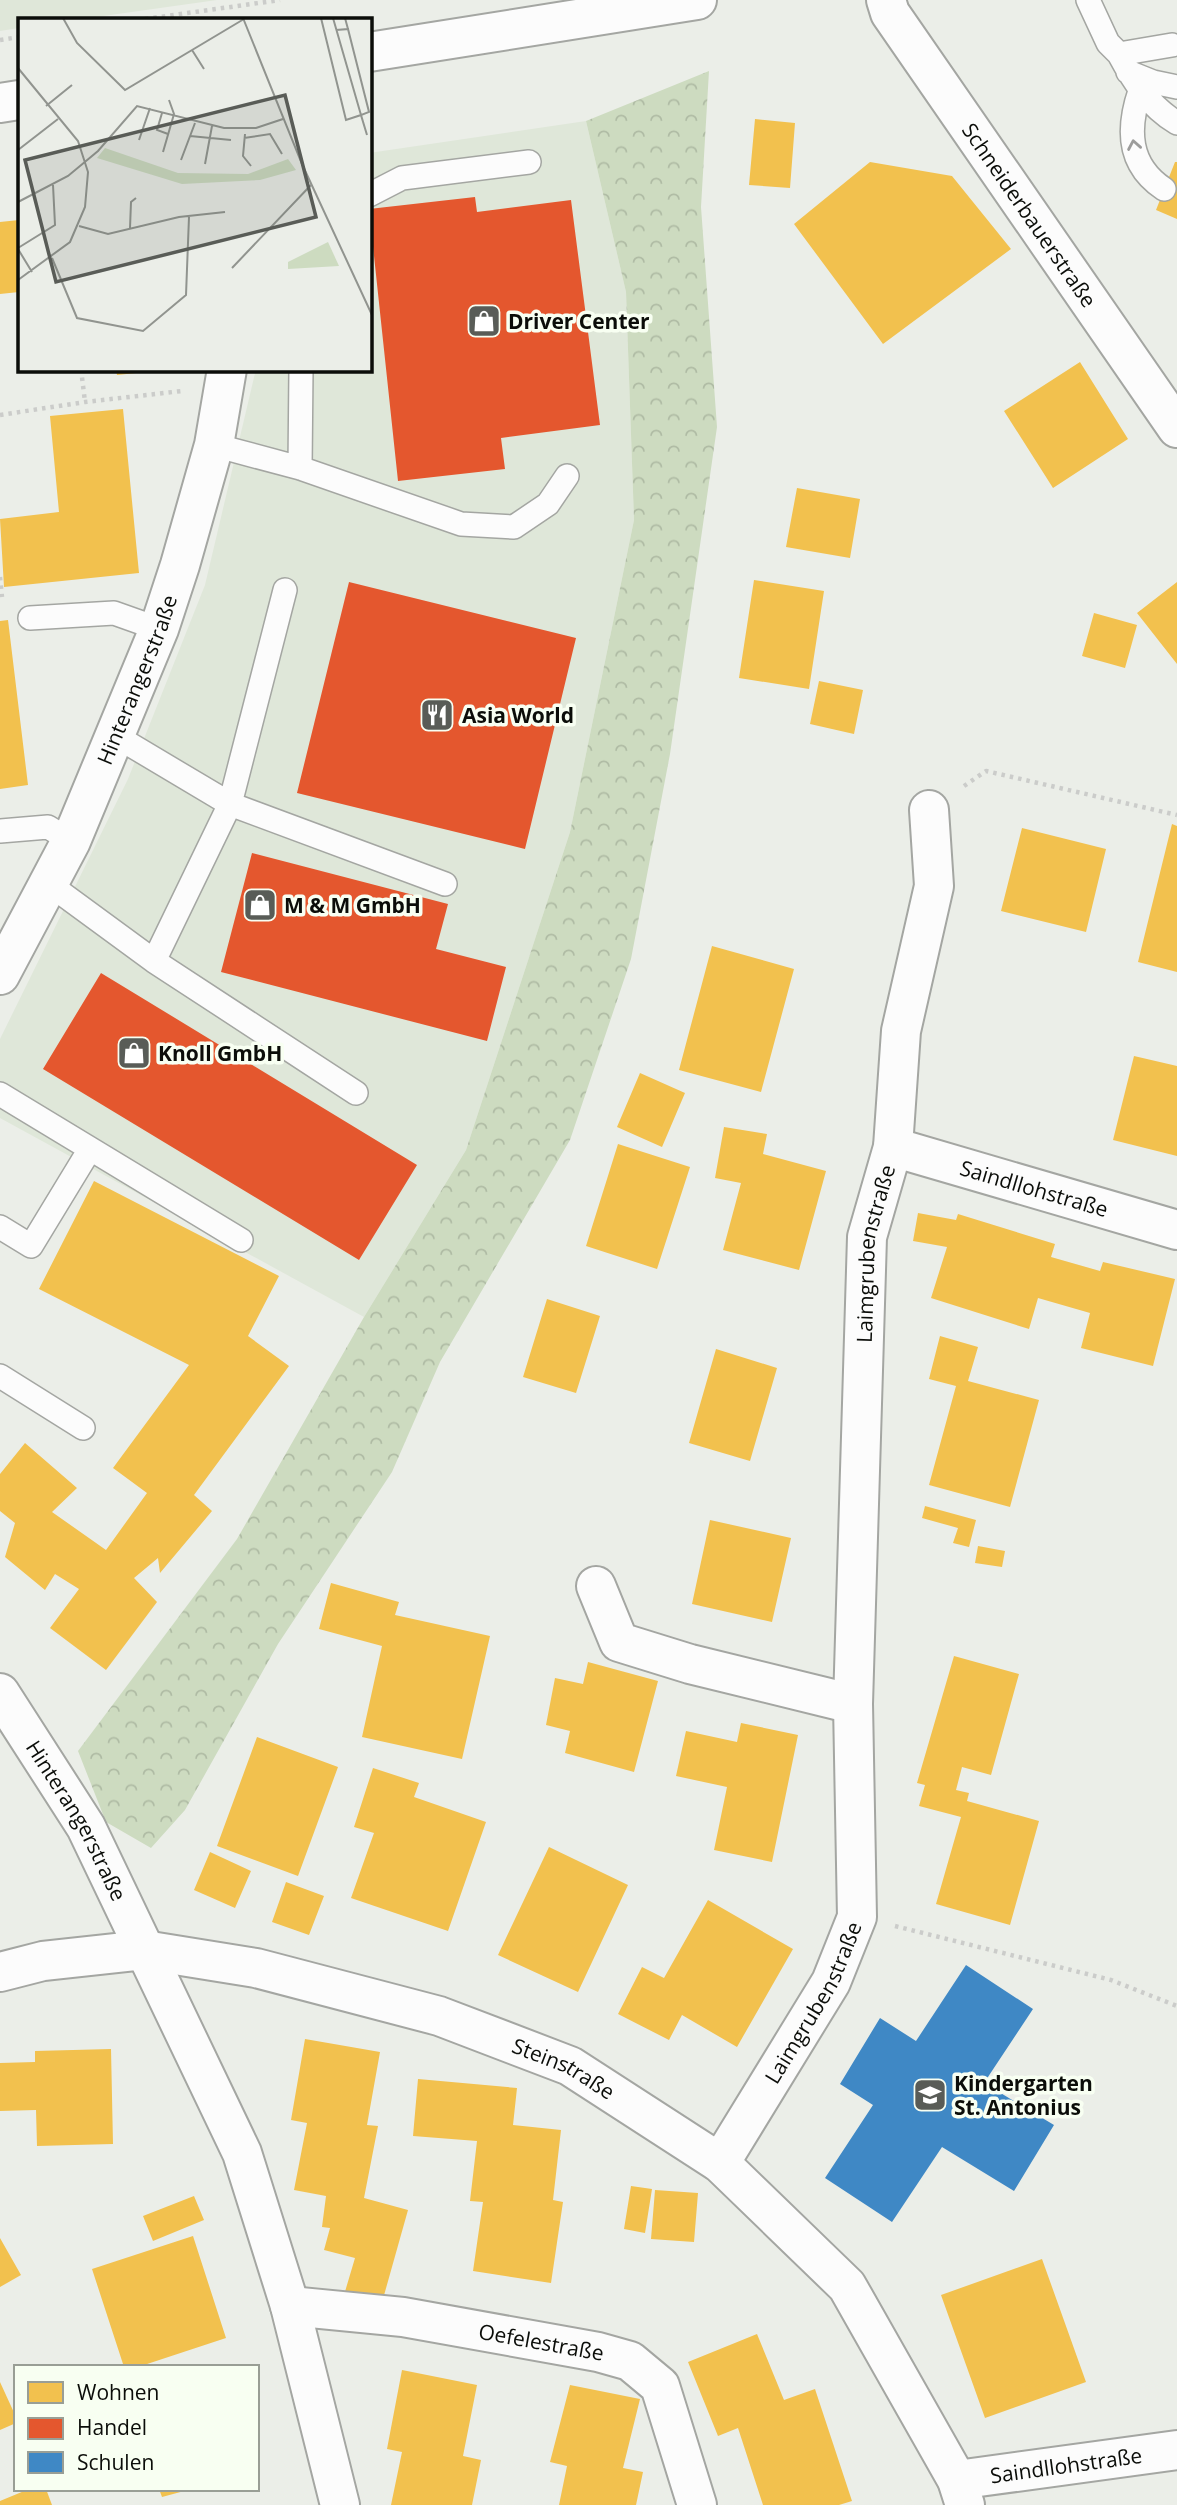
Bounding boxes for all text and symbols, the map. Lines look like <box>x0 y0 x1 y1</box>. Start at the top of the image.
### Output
inset map <box>18 18 371 371</box>
street label: Schneiderbauerstraße <box>956 117 1103 313</box>
one-way arrow <box>1128 139 1143 151</box>
shop icon: Driver Center <box>465 302 503 340</box>
place label: Driver Center <box>508 307 650 335</box>
street label: Hinterangerstraße <box>90 591 183 769</box>
restaurant icon: Asia World <box>418 696 456 734</box>
place label: Asia World <box>462 701 574 729</box>
shop icon: M & M GmbH <box>241 886 279 924</box>
place label: M & M GmbH <box>284 891 421 919</box>
shop icon: Knoll GmbH <box>115 1034 153 1072</box>
place label: Knoll GmbH <box>158 1039 282 1067</box>
street label: Saindllohstraße <box>957 1153 1111 1223</box>
street label: Laimgrubenstraße <box>850 1161 901 1343</box>
street label: Hinterangerstraße <box>20 1735 133 1905</box>
street label: Laimgrubenstraße <box>758 1917 868 2089</box>
street label: Steinstraße <box>508 2031 620 2105</box>
place label: Kindergarten St. Antonius <box>954 2069 1093 2121</box>
school or university icon: Kindergarten St. Antonius <box>911 2076 949 2114</box>
street label: Oefelestraße <box>476 2317 606 2367</box>
legend <box>14 2365 259 2491</box>
text: Wohnen <box>77 2378 159 2406</box>
text: Handel <box>77 2413 147 2441</box>
street label: Saindllohstraße <box>988 2441 1144 2489</box>
text: Schulen <box>77 2448 154 2476</box>

